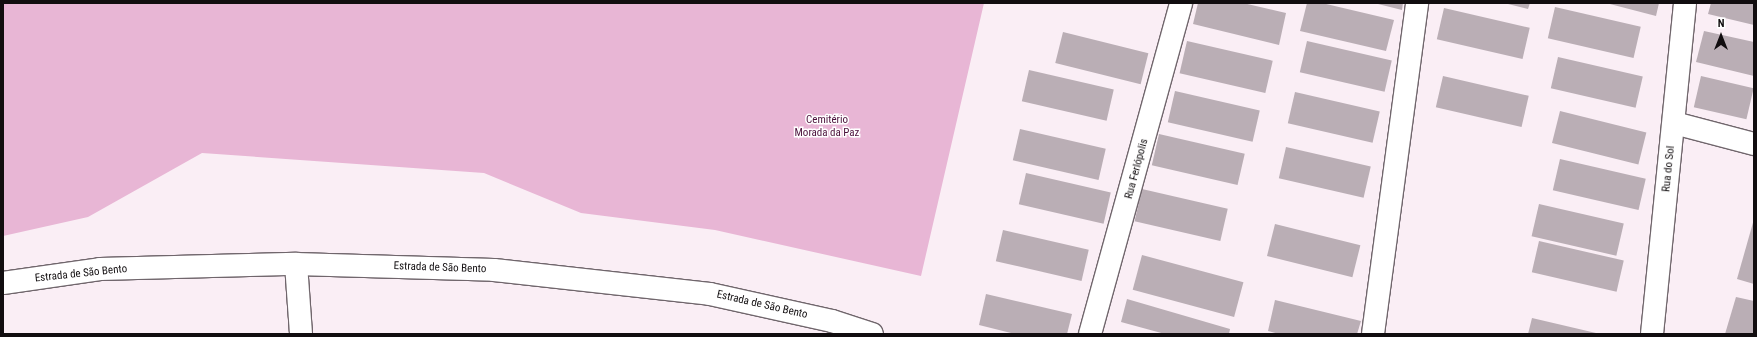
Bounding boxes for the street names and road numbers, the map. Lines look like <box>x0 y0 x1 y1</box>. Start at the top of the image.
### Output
street label: Rua Ferlópolis <box>1123 137 1151 201</box>
street label: Rua do Sol <box>1660 145 1678 193</box>
street label: Estrada de São Bento <box>393 260 487 276</box>
street label: Estrada de São Bento <box>34 263 128 285</box>
street label: Estrada de São Bento <box>715 288 809 322</box>

